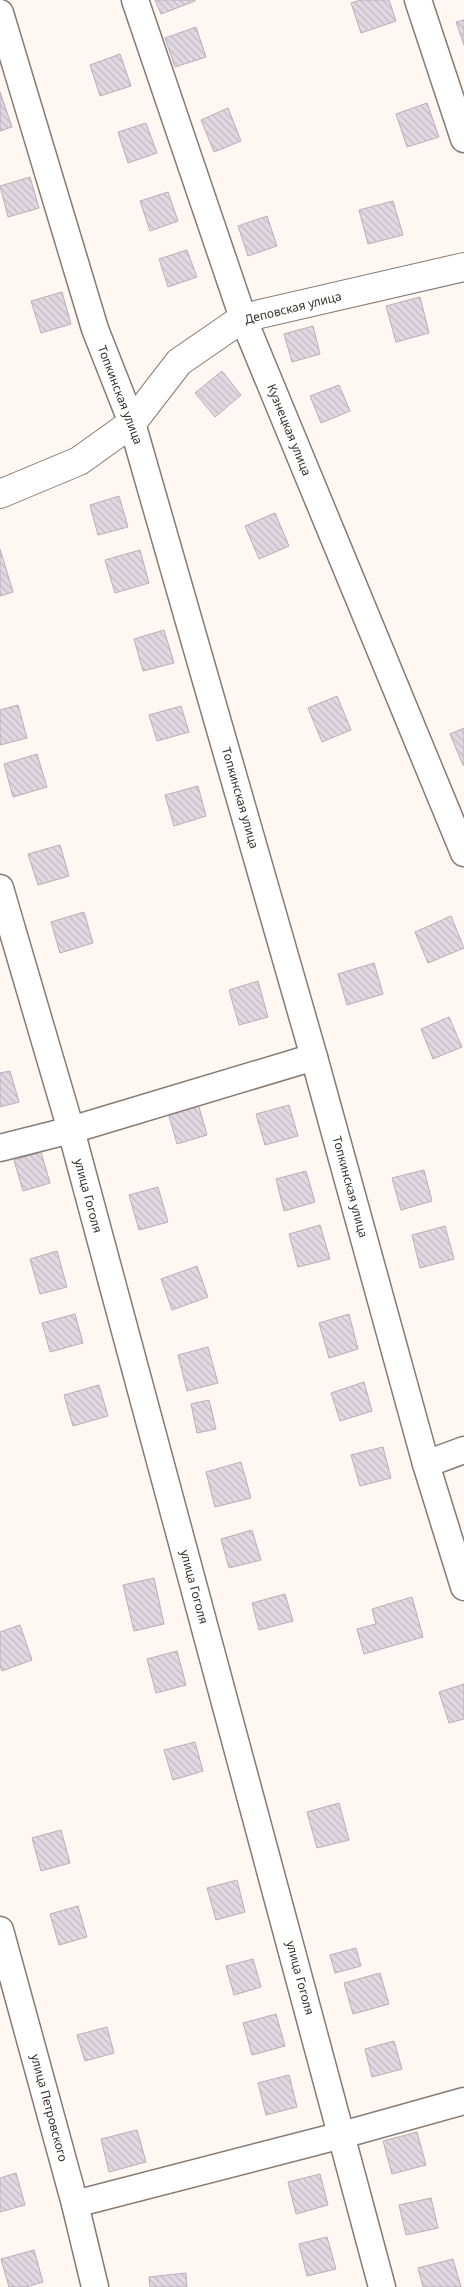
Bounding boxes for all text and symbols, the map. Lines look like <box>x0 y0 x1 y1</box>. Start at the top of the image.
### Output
street label: Деповская улица <box>243 287 343 328</box>
street label: Топкинская улица <box>94 343 147 447</box>
street label: Кузнецкая улица <box>263 381 316 478</box>
street label: Топкинская улица <box>218 745 263 850</box>
street label: Топкинская улица <box>329 1134 372 1240</box>
street label: улица Гоголя <box>70 1157 107 1235</box>
street label: улица Гоголя <box>176 1548 213 1626</box>
street label: улица Гоголя <box>282 1939 319 2017</box>
street label: улица Петровского <box>27 2052 72 2164</box>

